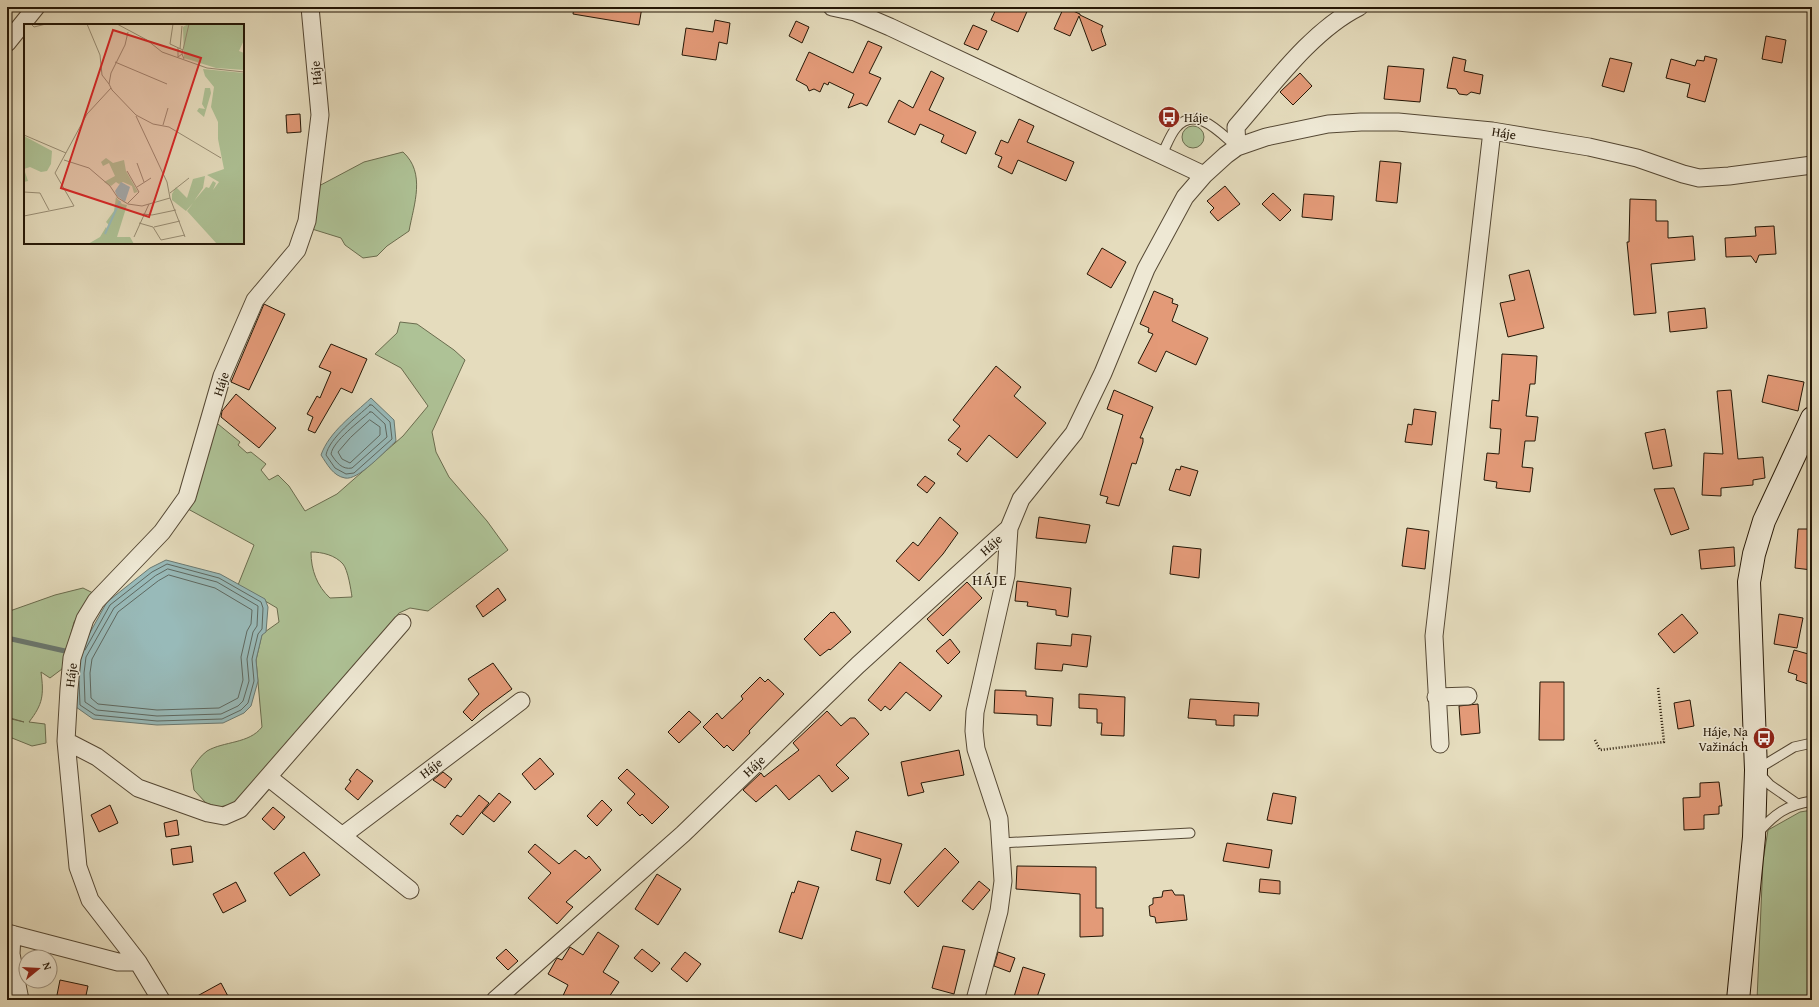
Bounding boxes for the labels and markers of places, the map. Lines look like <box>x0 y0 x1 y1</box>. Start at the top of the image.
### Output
bus stop icon: Háje <box>1156 104 1182 130</box>
place label: Háje <box>1184 108 1208 127</box>
place label: Háje, Na Važinách <box>1698 722 1749 756</box>
bus stop icon: Háje, Na Važinách <box>1751 725 1777 751</box>

